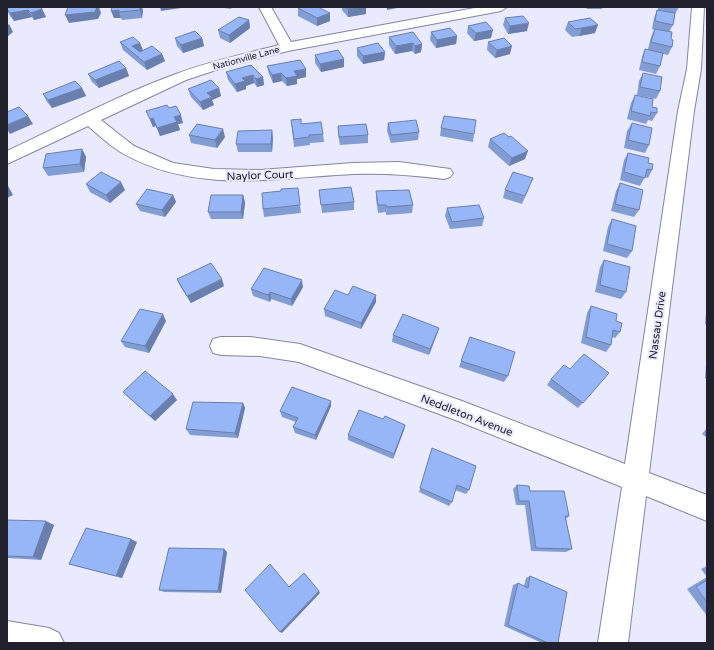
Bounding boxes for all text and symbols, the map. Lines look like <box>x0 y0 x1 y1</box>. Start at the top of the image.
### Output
street label: Nationville Lane <box>212 44 281 73</box>
street label: Naylor Court <box>227 168 294 183</box>
street label: Nassau Drive <box>646 290 669 360</box>
street label: Neddleton Avenue <box>419 392 515 439</box>

